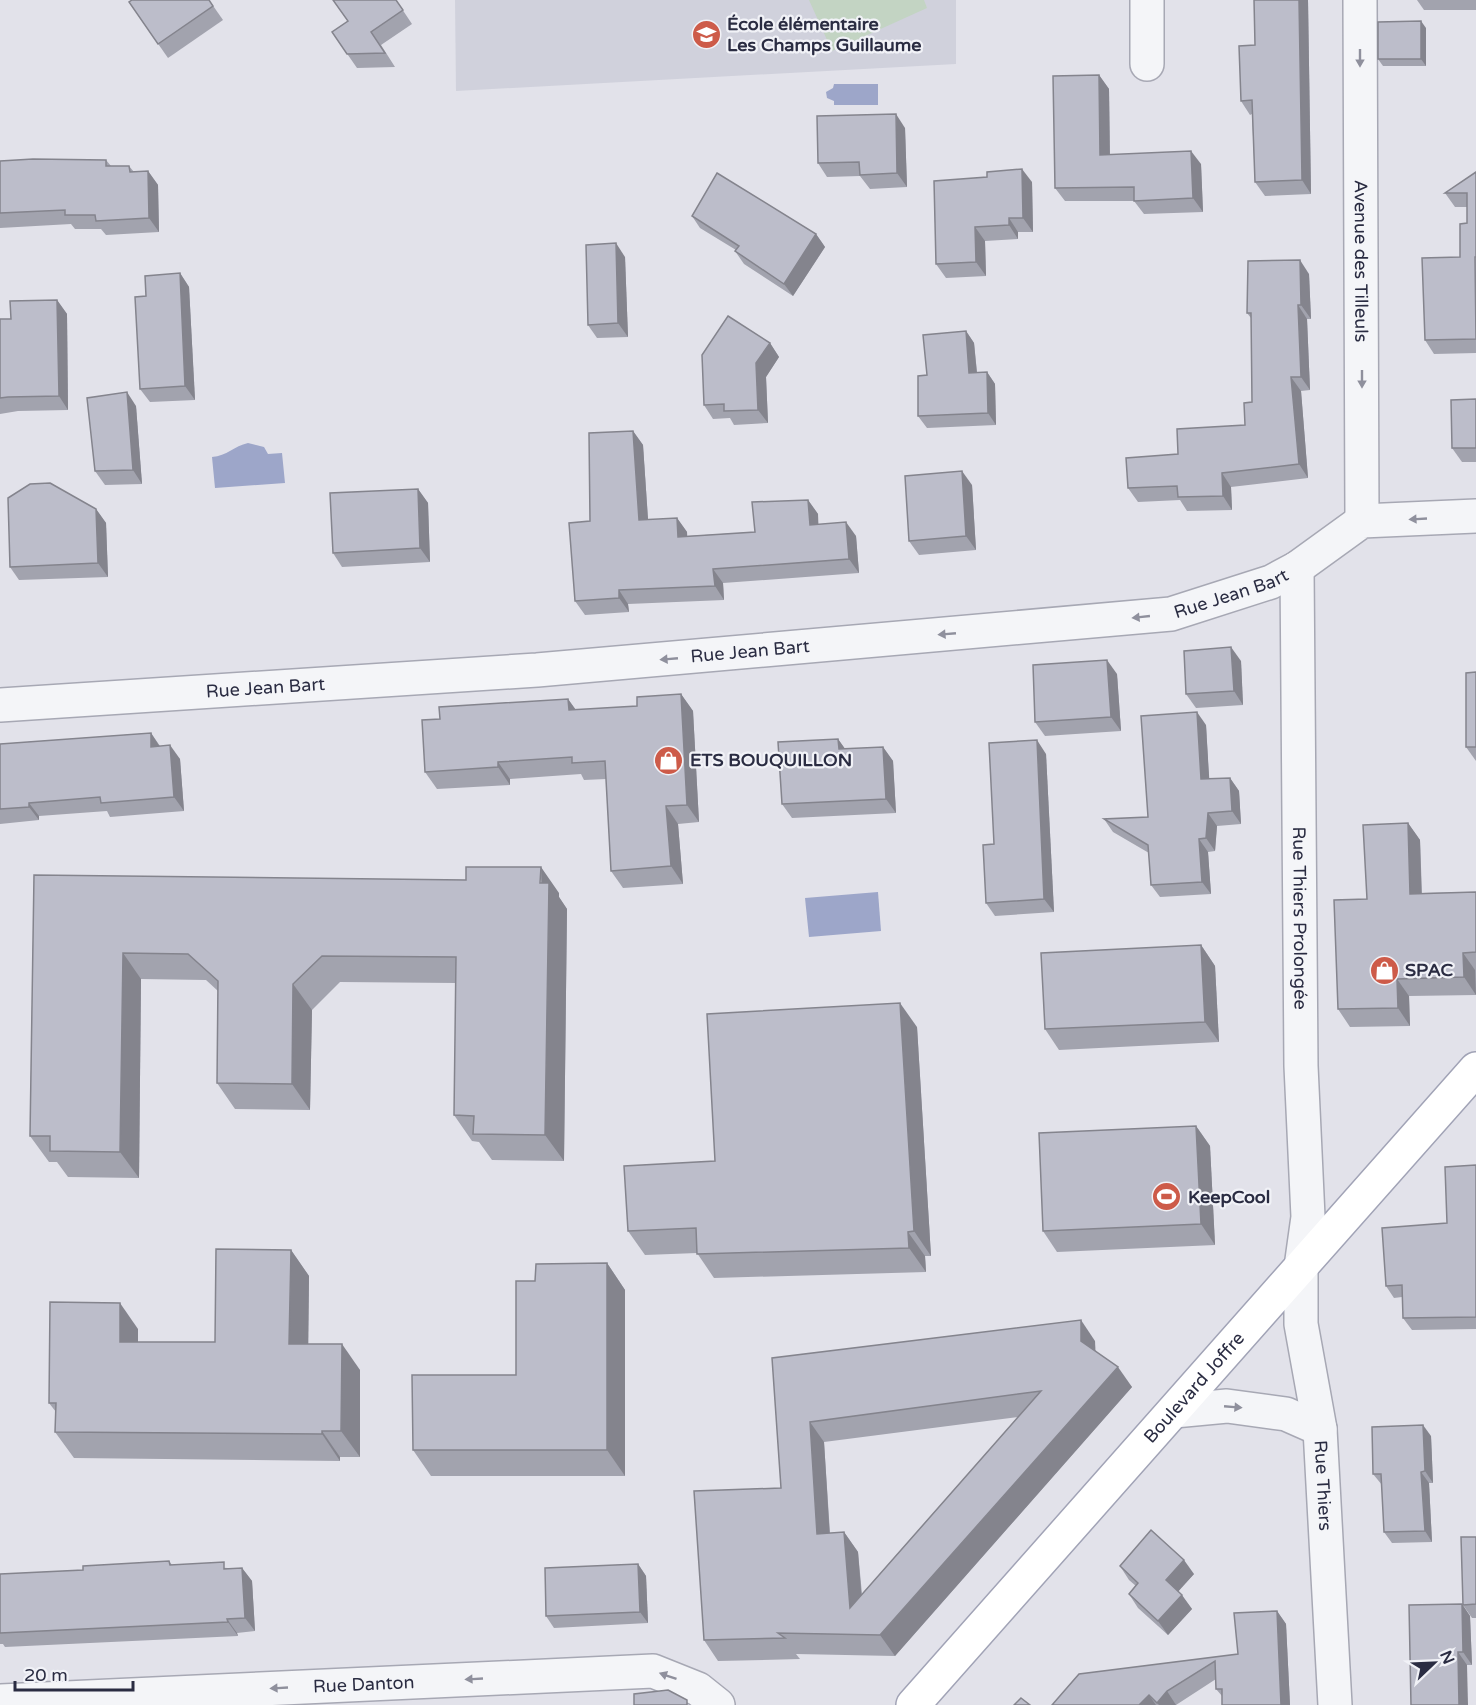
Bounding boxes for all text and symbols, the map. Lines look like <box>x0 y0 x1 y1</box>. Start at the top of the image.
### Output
place label: École élémentaire Les Champs Guillaume <box>727 13 921 56</box>
school or university icon: École élémentaire Les Champs Guillaume <box>690 18 722 50</box>
one-way arrow <box>1355 49 1365 68</box>
street label: Avenue des Tilleuls <box>1350 180 1372 342</box>
one-way arrow <box>1357 370 1367 389</box>
one-way arrow <box>1408 514 1427 523</box>
street label: Rue Jean Bart <box>1171 564 1292 623</box>
one-way arrow <box>1131 612 1150 621</box>
one-way arrow <box>937 630 956 639</box>
street label: Rue Jean Bart <box>690 635 811 667</box>
one-way arrow <box>659 654 678 663</box>
street label: Rue Jean Bart <box>205 673 326 703</box>
shop icon: ETS BOUQUILLON <box>653 744 685 776</box>
place label: ETS BOUQUILLON <box>690 749 852 771</box>
street label: Rue Thiers Prolongée <box>1288 826 1312 1010</box>
shop icon: SPAC <box>1368 954 1400 986</box>
place label: SPAC <box>1405 959 1454 981</box>
sports icon: KeepCool <box>1151 1181 1183 1213</box>
place label: KeepCool <box>1188 1186 1270 1208</box>
street label: Boulevard Joffre <box>1139 1327 1249 1448</box>
one-way arrow <box>1223 1403 1242 1412</box>
street label: Rue Thiers <box>1310 1440 1337 1531</box>
north arrow <box>1404 1633 1464 1693</box>
text: N <box>1435 1648 1459 1667</box>
scale bar <box>15 1654 134 1692</box>
text: 20 m <box>24 1664 68 1686</box>
street label: Rue Danton <box>312 1671 415 1698</box>
one-way arrow <box>659 1671 677 1681</box>
one-way arrow <box>465 1675 484 1684</box>
one-way arrow <box>270 1684 289 1693</box>

